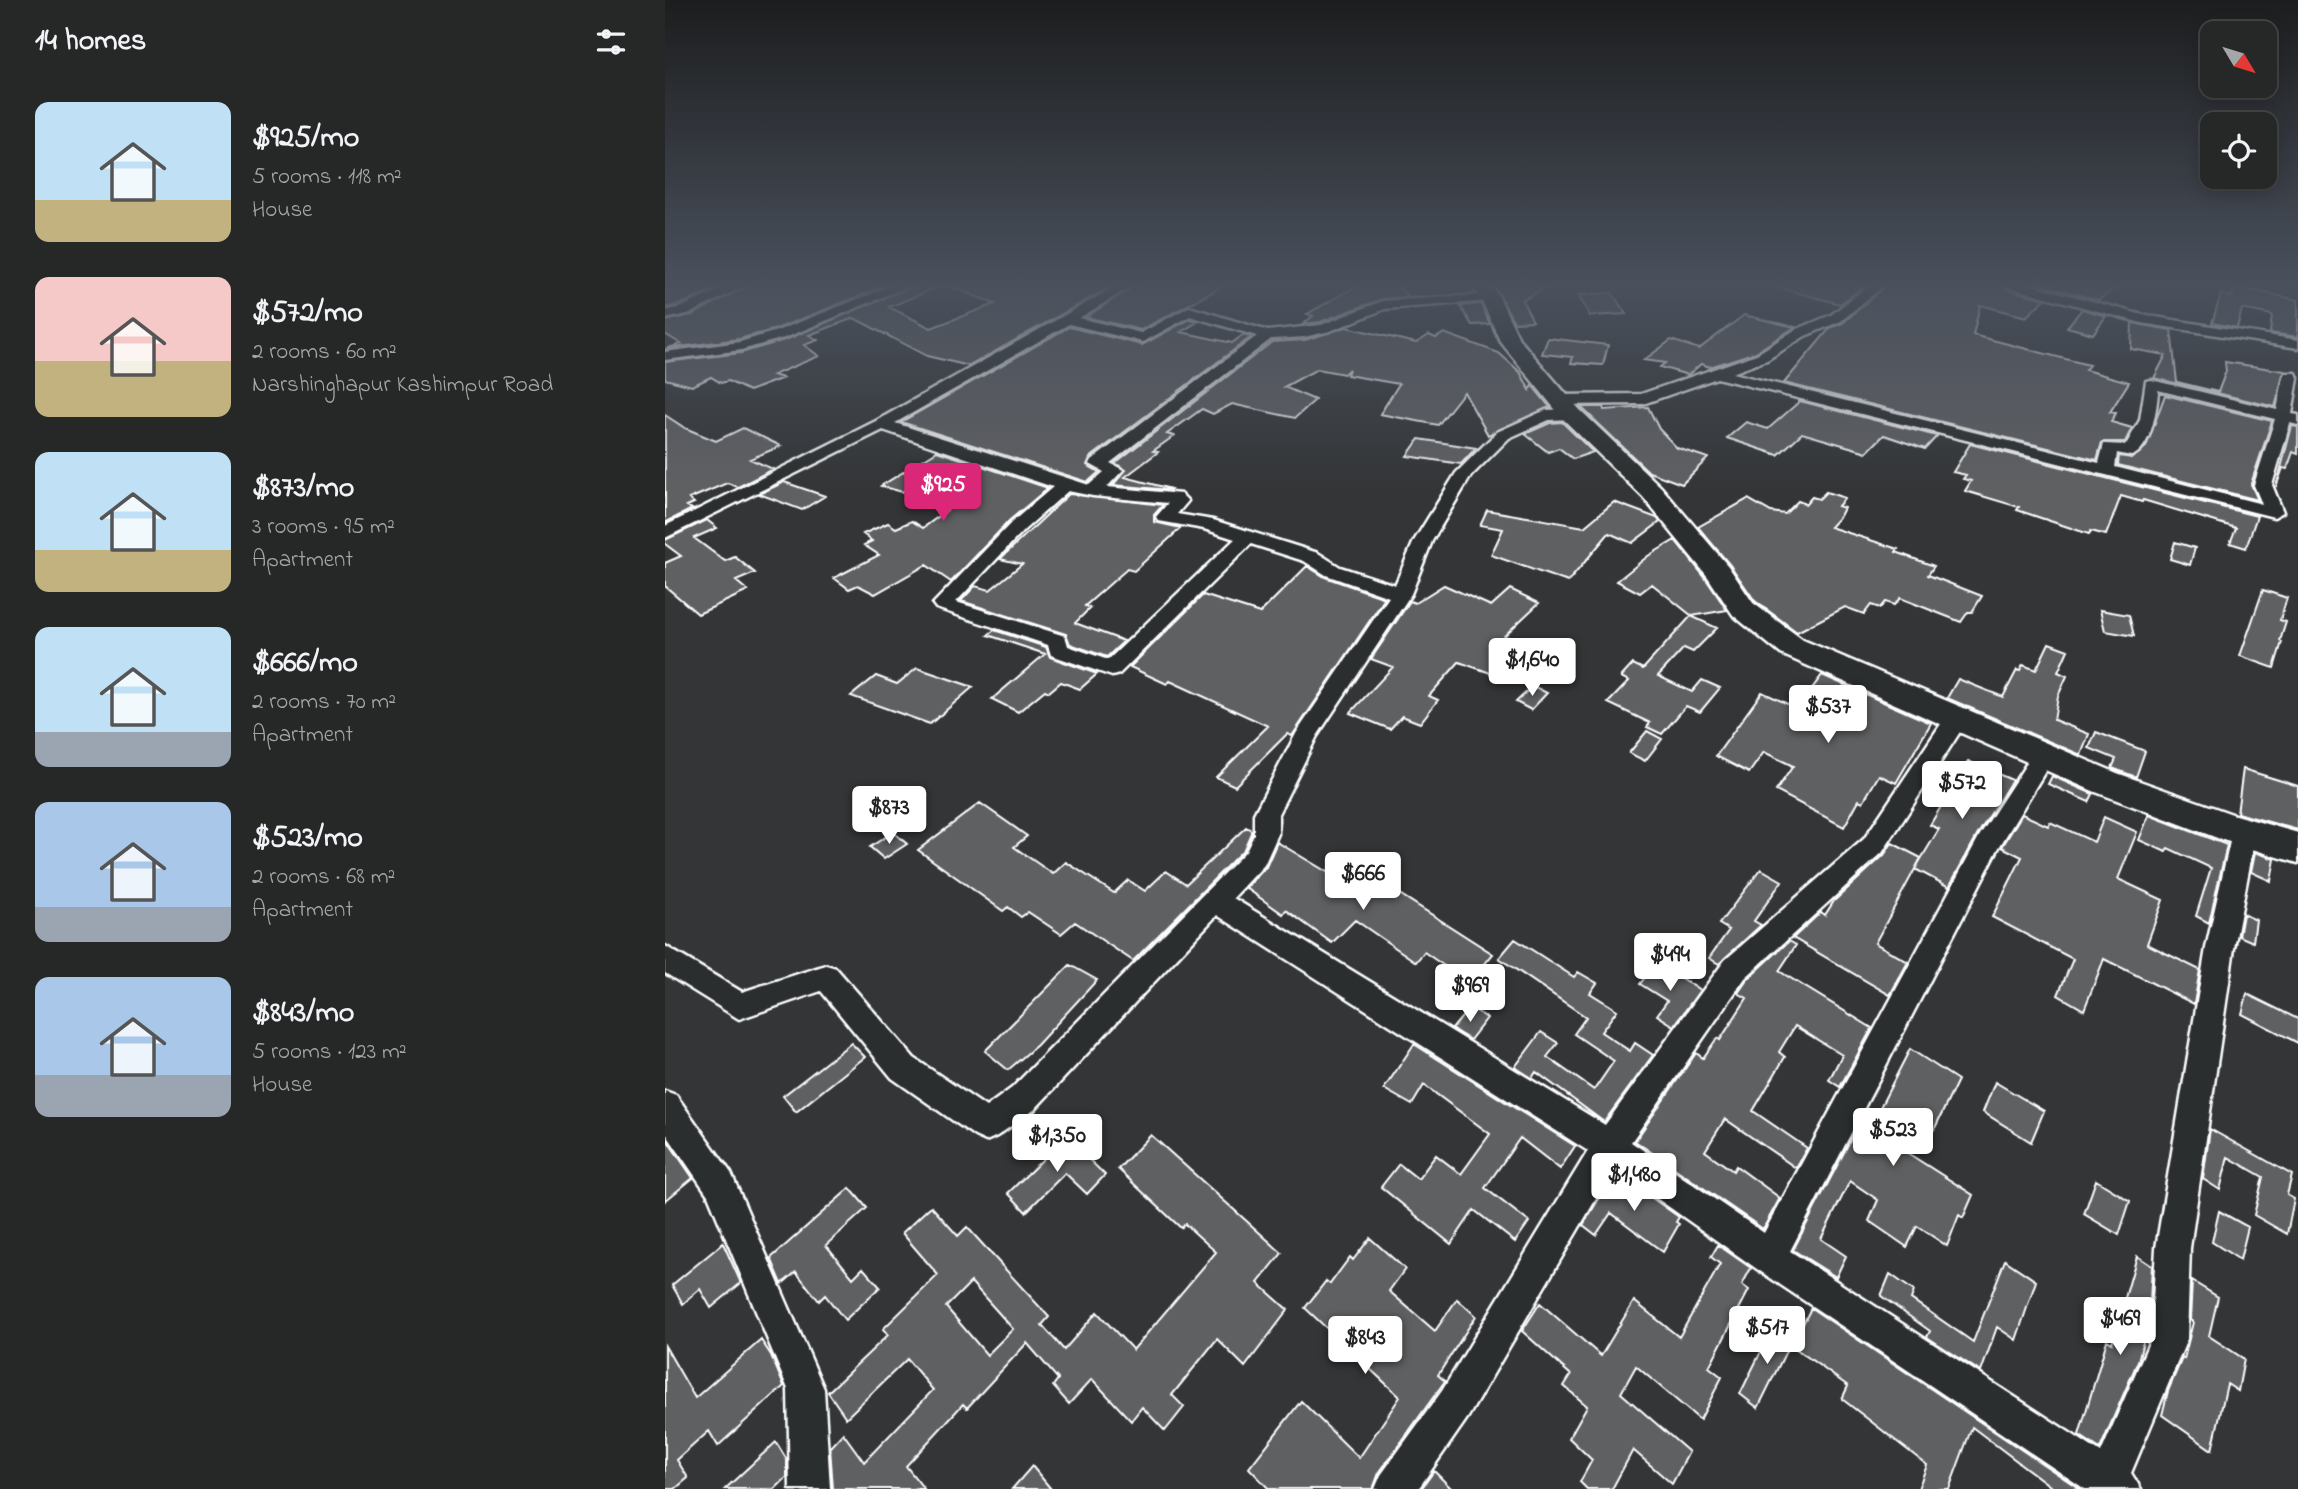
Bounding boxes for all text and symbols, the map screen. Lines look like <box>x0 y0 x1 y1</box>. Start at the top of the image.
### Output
text: 14 homes <box>35 20 146 64</box>
north arrow <box>2200 21 2277 98</box>
map controls <box>2200 21 2277 189</box>
icon: filters <box>592 23 630 61</box>
button: locate <box>2200 112 2277 189</box>
text: $925/mo <box>252 117 359 161</box>
icon: home <box>91 130 175 214</box>
text: 5 rooms · 118 m² <box>252 161 402 194</box>
text: House <box>252 194 312 227</box>
text: $572/mo <box>252 292 363 336</box>
icon: home <box>91 305 175 389</box>
text: 2 rooms · 60 m² <box>252 336 397 369</box>
text: Narshinghapur Kashimpur Road <box>252 369 553 402</box>
pin: $925 <box>902 463 984 523</box>
text: $873/mo <box>252 467 354 511</box>
text: $925 <box>920 469 966 502</box>
icon: home <box>91 480 175 564</box>
text: 3 rooms · 95 m² <box>252 511 395 544</box>
text: Apartment <box>252 544 353 577</box>
pin: $1,640 <box>1475 638 1589 698</box>
text: $666/mo <box>252 642 358 686</box>
text: $1,640 <box>1505 644 1559 677</box>
icon: home <box>91 655 175 739</box>
text: 2 rooms · 70 m² <box>252 686 396 719</box>
pin: $537 <box>1787 686 1869 745</box>
text: $537 <box>1805 691 1851 724</box>
text: Apartment <box>252 719 353 752</box>
pin: $572 <box>1921 762 2003 821</box>
text: $572 <box>1938 767 1986 800</box>
pin: $873 <box>848 786 930 846</box>
text: $873 <box>868 792 910 825</box>
text: $523/mo <box>252 817 363 861</box>
icon: home <box>91 830 175 914</box>
pin: $666 <box>1322 852 1404 912</box>
text: $666 <box>1341 858 1385 891</box>
text: 2 rooms · 68 m² <box>252 861 395 894</box>
text: Apartment <box>252 894 353 927</box>
pin: $494 <box>1629 934 1711 993</box>
text: $494 <box>1650 939 1690 972</box>
pin: $969 <box>1429 964 1511 1024</box>
text: $969 <box>1451 970 1489 1003</box>
text: $843/mo <box>252 992 354 1036</box>
icon: home <box>91 1005 175 1089</box>
text: 5 rooms · 123 m² <box>252 1036 407 1069</box>
text: House <box>252 1069 312 1102</box>
pin: $523 <box>1852 1108 1934 1168</box>
pin: $1,350 <box>1000 1114 1114 1174</box>
text: $523 <box>1869 1114 1917 1147</box>
text: $1,350 <box>1028 1120 1086 1153</box>
pin: $1,480 <box>1577 1154 1691 1213</box>
text: $1,480 <box>1607 1159 1661 1192</box>
pin: $469 <box>2079 1298 2161 1357</box>
text: $469 <box>2100 1303 2140 1336</box>
pin: $517 <box>1726 1306 1808 1366</box>
text: $517 <box>1745 1312 1789 1345</box>
pin: $843 <box>1324 1316 1406 1376</box>
text: $843 <box>1344 1322 1386 1355</box>

